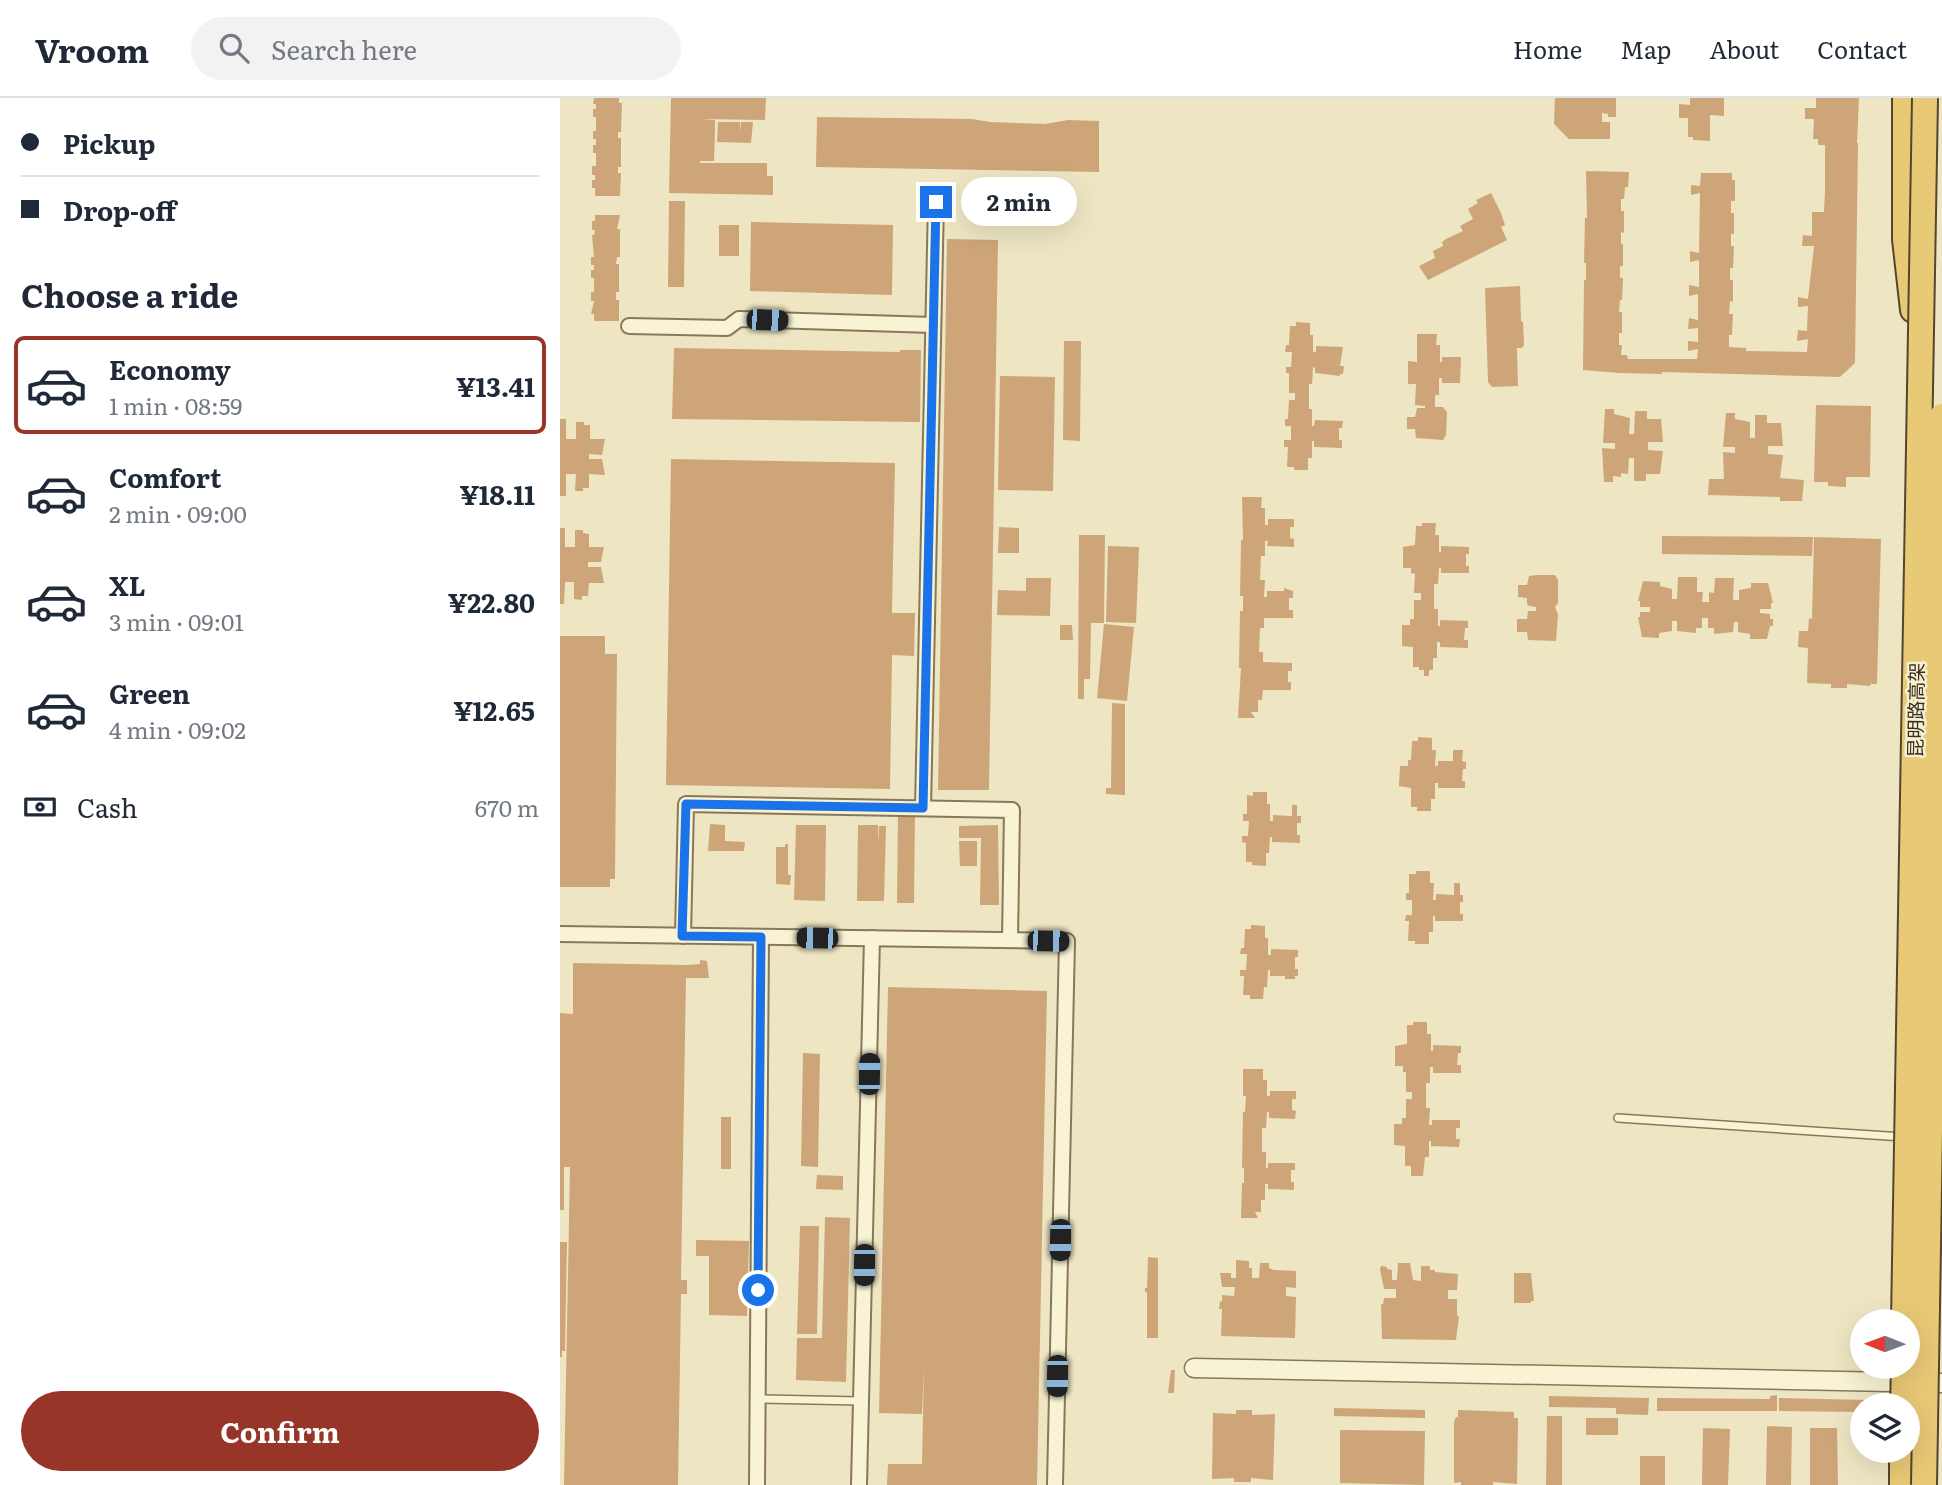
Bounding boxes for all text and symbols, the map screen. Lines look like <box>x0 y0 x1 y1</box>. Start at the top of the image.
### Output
search box <box>191 17 681 80</box>
text: Vroom <box>35 24 149 73</box>
icon: search <box>215 29 253 67</box>
text: Search here <box>271 29 417 68</box>
text: Home <box>1513 31 1582 66</box>
text: Map <box>1620 31 1671 66</box>
text: About <box>1709 31 1779 66</box>
text: Contact <box>1817 31 1907 66</box>
text: Pickup <box>63 123 155 162</box>
callout: 2 min <box>960 178 1076 226</box>
text: 2 min <box>987 184 1051 218</box>
route end <box>920 186 952 218</box>
text: Drop-off <box>63 190 176 229</box>
text: Choose a ride <box>21 270 238 318</box>
car <box>746 309 789 331</box>
text: Economy <box>109 349 231 388</box>
icon: car <box>25 354 88 417</box>
text: ¥13.41 <box>456 366 535 405</box>
text: 1 min · 08:59 <box>109 388 242 422</box>
text: Comfort <box>109 457 221 496</box>
icon: car <box>25 462 88 525</box>
text: ¥18.11 <box>459 474 535 513</box>
text: 2 min · 09:00 <box>109 496 247 530</box>
text: XL <box>109 565 146 604</box>
icon: car <box>25 570 88 633</box>
text: ¥22.80 <box>448 582 535 621</box>
text: 3 min · 09:01 <box>109 604 244 638</box>
street label: 昆明路高架 <box>1900 662 1930 758</box>
text: Green <box>109 673 190 712</box>
icon: car <box>25 678 88 741</box>
text: ¥12.65 <box>453 690 535 729</box>
text: 4 min · 09:02 <box>109 712 246 746</box>
text: Cash <box>77 787 138 826</box>
icon: cash <box>21 788 59 826</box>
text: 670 m <box>475 790 539 824</box>
car <box>796 927 839 949</box>
car <box>1027 930 1070 952</box>
car <box>859 1053 880 1095</box>
car <box>1050 1219 1071 1261</box>
car <box>854 1244 875 1286</box>
route start <box>742 1274 774 1306</box>
north arrow <box>1850 1309 1920 1379</box>
map controls <box>1850 1309 1920 1463</box>
car <box>1047 1355 1068 1397</box>
button: Confirm <box>21 1391 539 1471</box>
button: layers <box>1850 1393 1920 1463</box>

